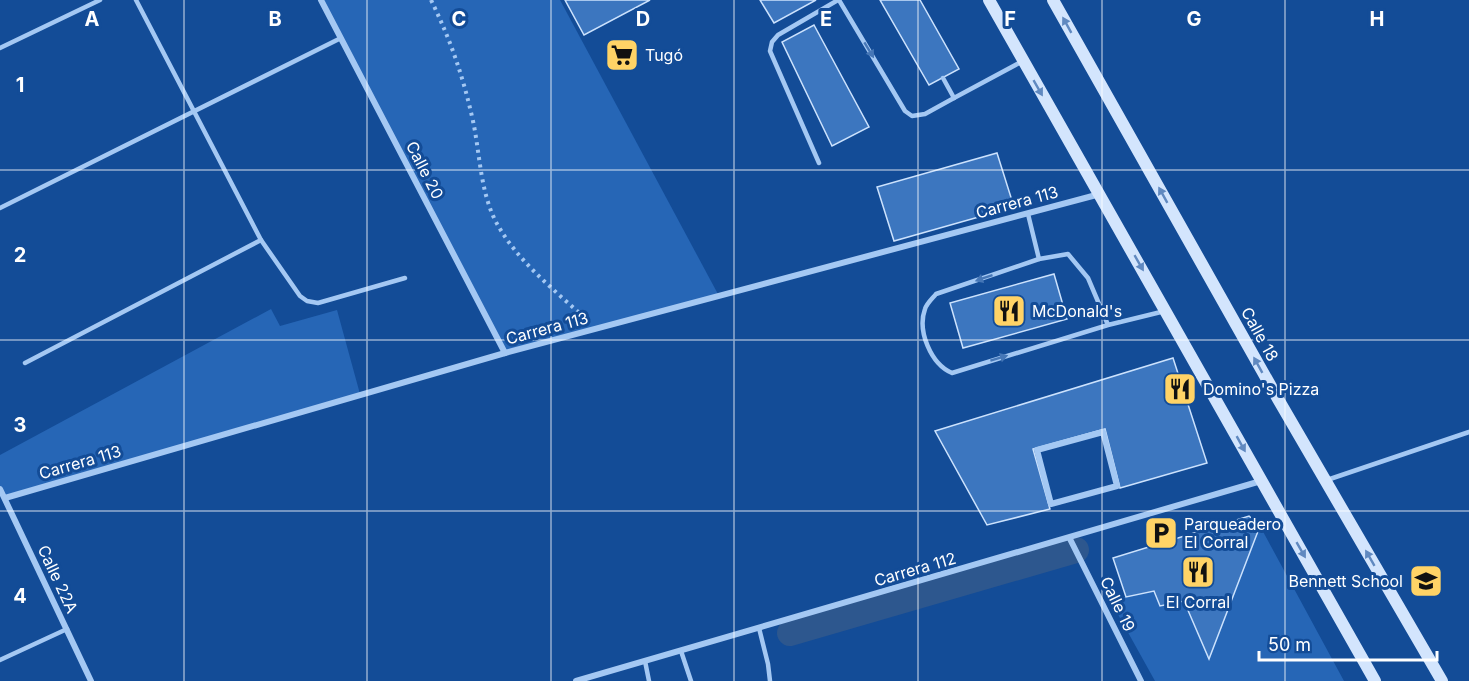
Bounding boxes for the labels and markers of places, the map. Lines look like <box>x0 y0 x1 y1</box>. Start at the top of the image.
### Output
supermarket icon: Tugó <box>604 37 640 73</box>
place label: Tugó <box>645 45 683 65</box>
restaurant icon: McDonald's <box>991 293 1027 329</box>
place label: McDonald's <box>1032 301 1122 321</box>
restaurant icon: Domino's Pizza <box>1162 371 1198 407</box>
place label: Domino's Pizza <box>1203 379 1319 399</box>
place label: Parqueadero El Corral <box>1184 514 1281 552</box>
parking icon: Parqueadero El Corral <box>1143 515 1179 551</box>
restaurant icon: El Corral <box>1180 554 1216 590</box>
school or university icon: Bennett School <box>1408 563 1444 599</box>
place label: Bennett School <box>1288 571 1403 591</box>
place label: El Corral <box>1166 592 1230 612</box>

